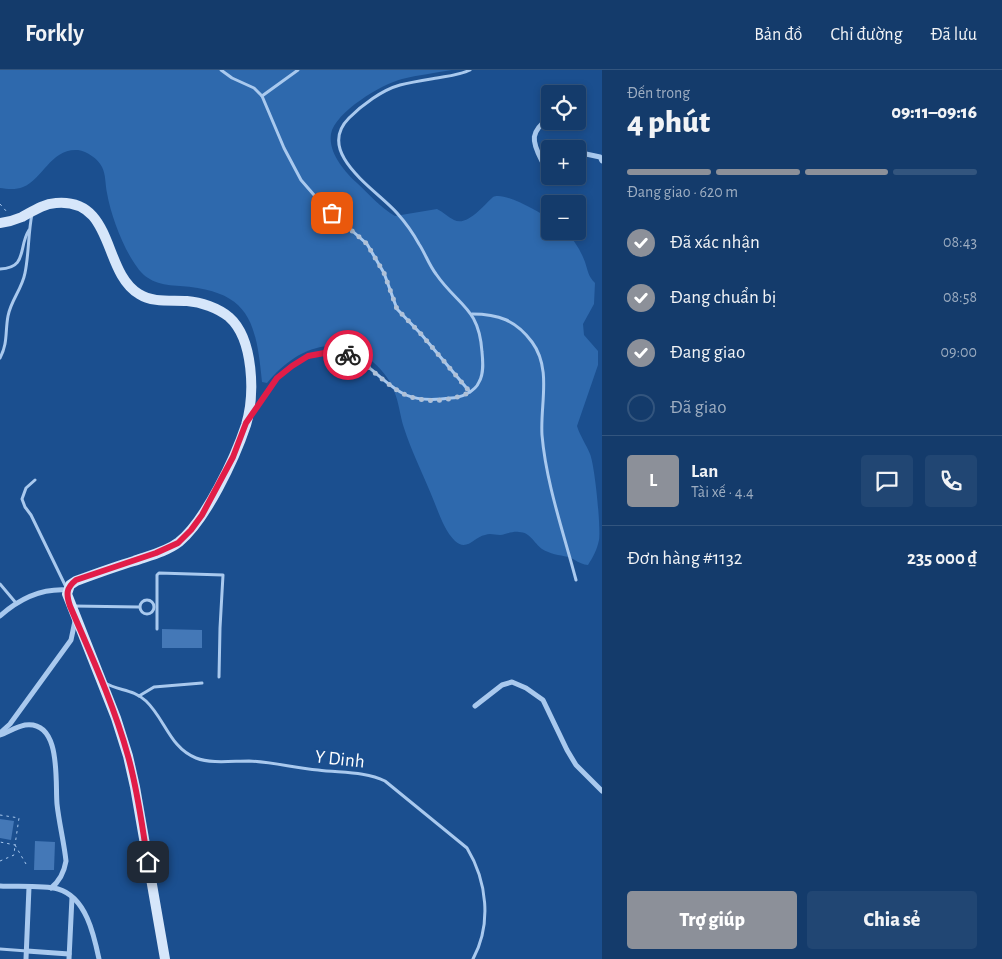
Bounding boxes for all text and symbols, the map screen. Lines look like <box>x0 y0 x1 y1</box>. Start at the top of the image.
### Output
text: Forkly <box>25 22 84 46</box>
text: Bản đồ <box>754 26 802 44</box>
text: Chỉ đường <box>830 26 902 44</box>
text: Đã lưu <box>930 26 977 44</box>
map controls <box>541 85 586 240</box>
button: locate <box>541 85 586 130</box>
text: Đến trong <box>627 85 690 101</box>
text: 09:11–09:16 <box>891 103 977 122</box>
text: 4 phút <box>627 106 710 138</box>
button: + <box>541 140 586 185</box>
text: Đang giao · 620 m <box>627 184 738 200</box>
pin <box>311 192 353 234</box>
button: − <box>541 195 586 240</box>
icon: bag <box>318 199 346 227</box>
icon: check <box>627 229 655 257</box>
text: Đã xác nhận <box>670 233 760 252</box>
text: 08:43 <box>943 234 977 250</box>
icon: check <box>627 284 655 312</box>
text: Đang chuẩn bị <box>670 288 776 307</box>
text: 08:58 <box>943 289 977 305</box>
courier <box>323 330 373 380</box>
icon: check <box>627 339 655 367</box>
icon: bike <box>334 341 362 369</box>
text: Đang giao <box>670 343 745 362</box>
text: 09:00 <box>940 344 977 360</box>
text: Đã giao <box>670 398 727 417</box>
button: chat <box>861 455 913 507</box>
button: phone <box>925 455 977 507</box>
text: Lan <box>691 462 718 481</box>
text: L <box>649 471 657 490</box>
text: Tài xế · 4.4 <box>691 484 754 500</box>
text: Đơn hàng #1132 <box>627 549 742 568</box>
text: 235 000 ₫ <box>907 549 977 568</box>
street label: Y Dinh <box>314 747 366 772</box>
pin <box>127 841 169 883</box>
icon: home <box>134 848 162 876</box>
button: Trợ giúp <box>627 891 797 949</box>
button: Chia sẻ <box>807 891 977 949</box>

